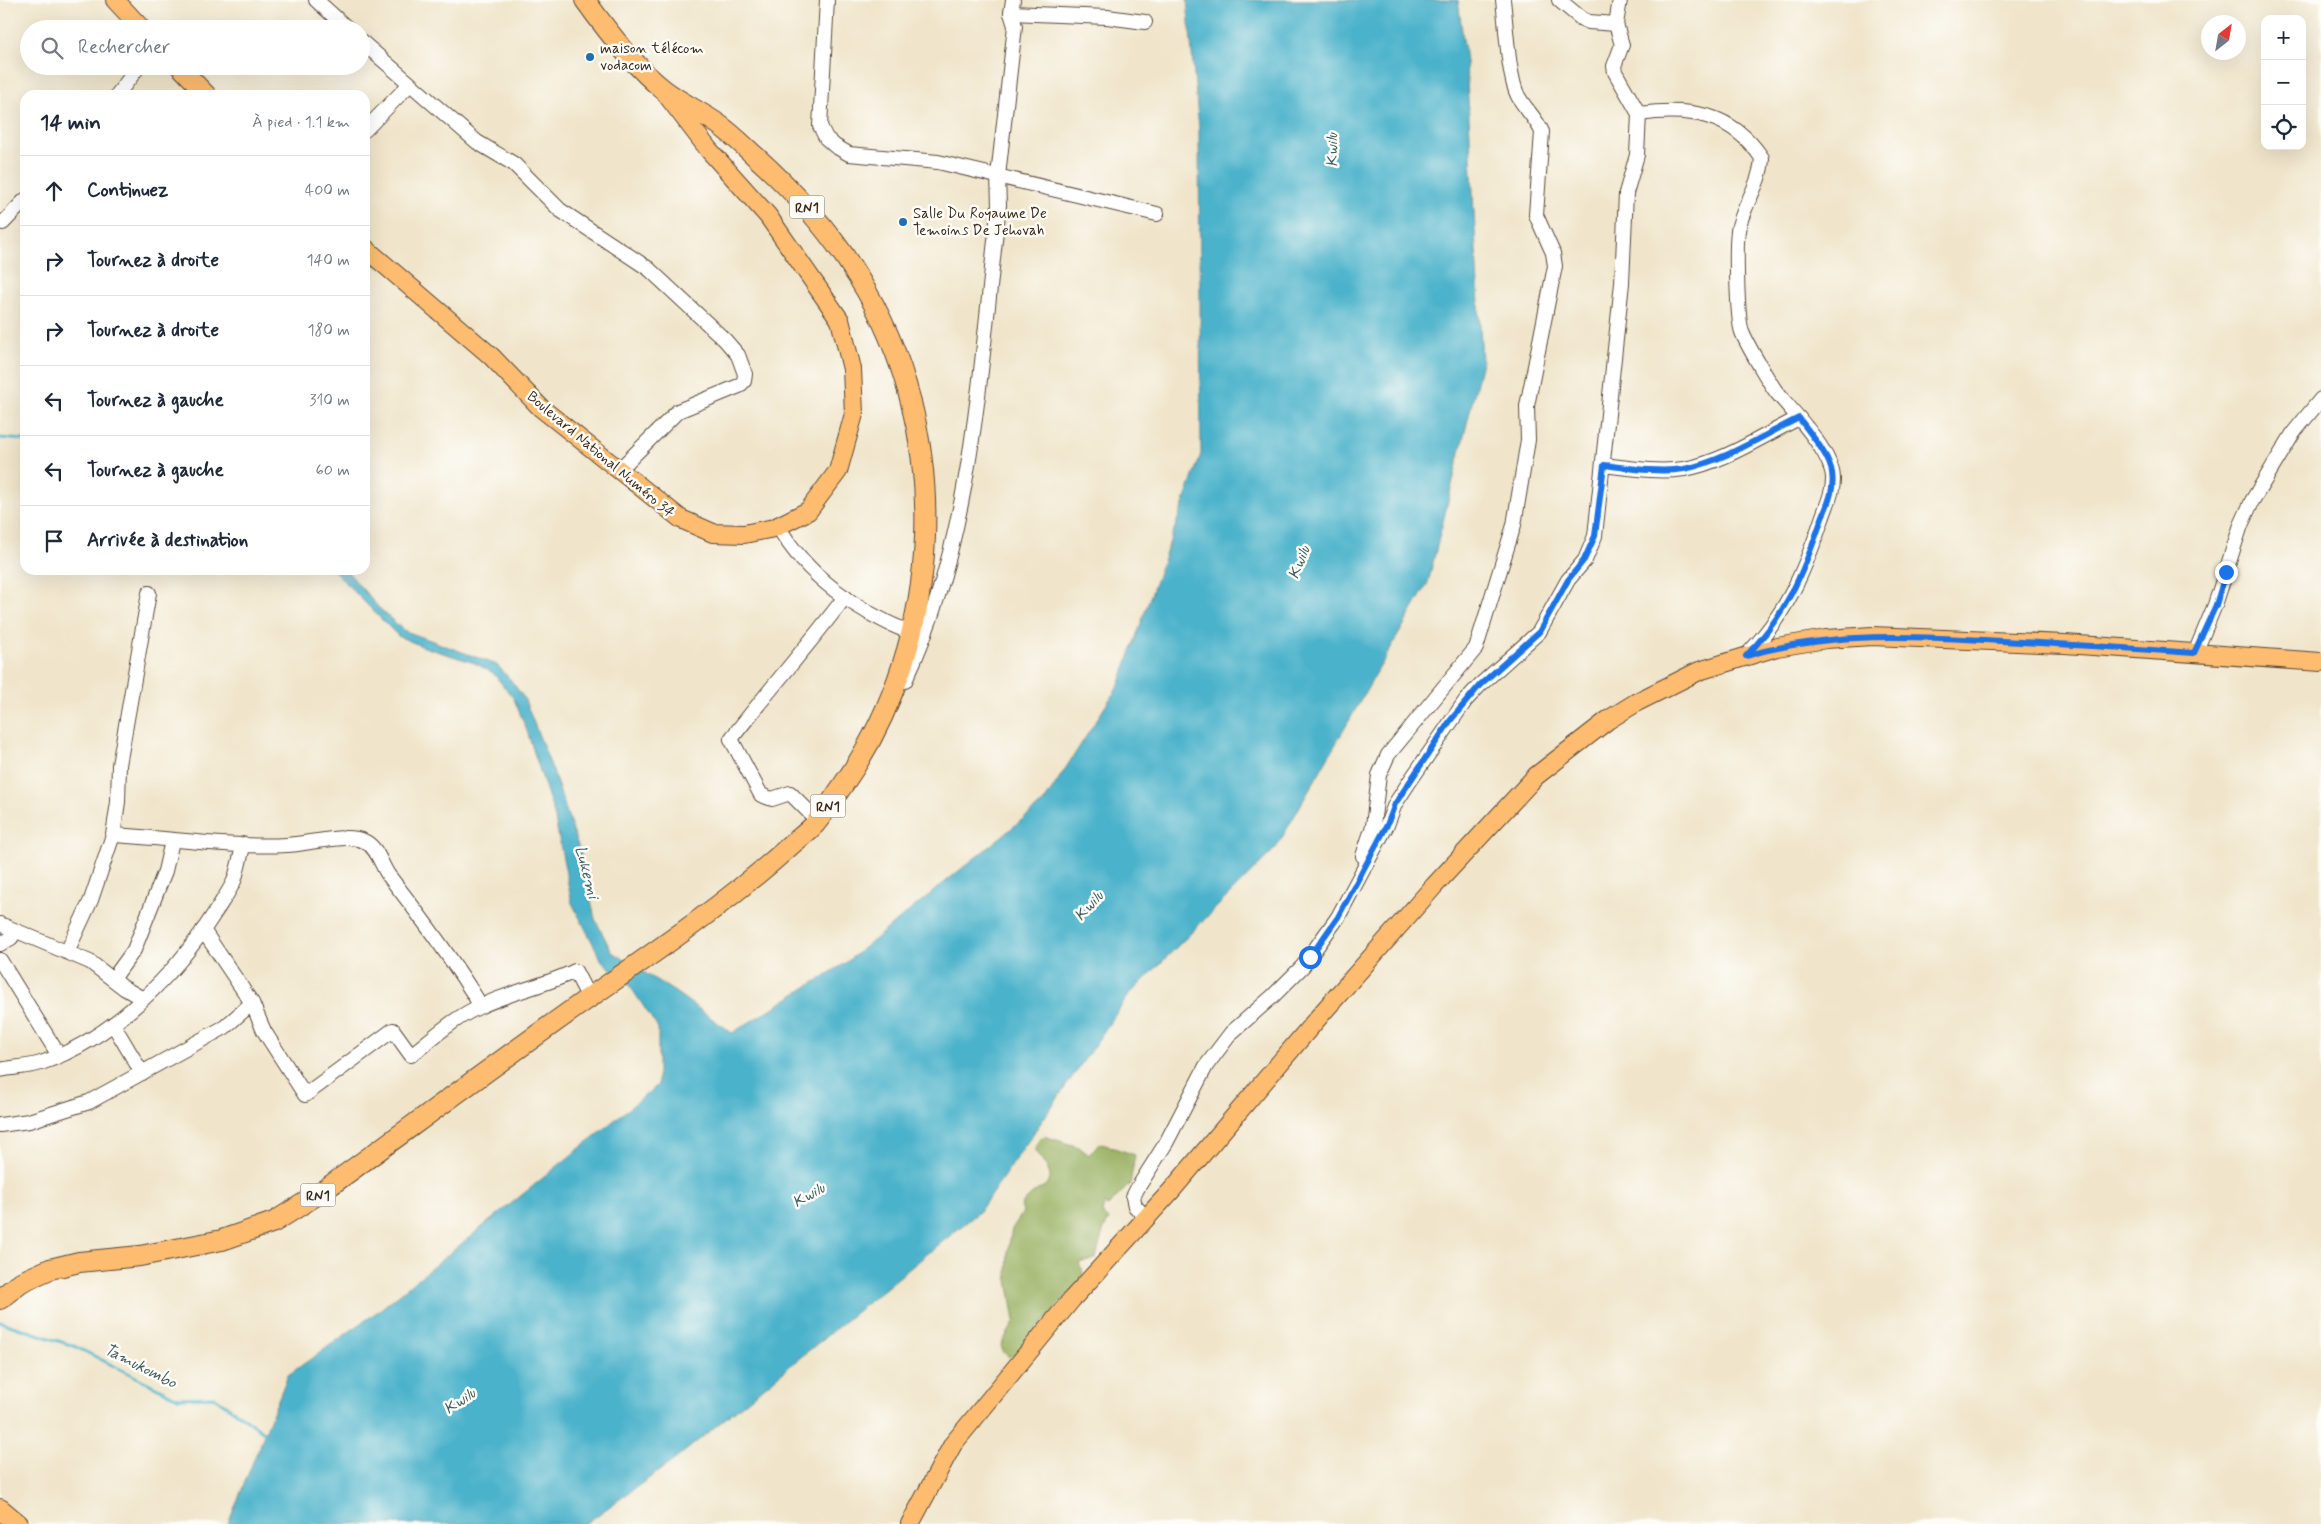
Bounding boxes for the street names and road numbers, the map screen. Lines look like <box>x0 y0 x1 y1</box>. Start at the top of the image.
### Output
road number: RN1 <box>790 196 824 218</box>
street label: Boulevard National Numéro 34 <box>522 387 678 523</box>
road number: RN1 <box>810 794 846 818</box>
road number: RN1 <box>300 1184 336 1206</box>

